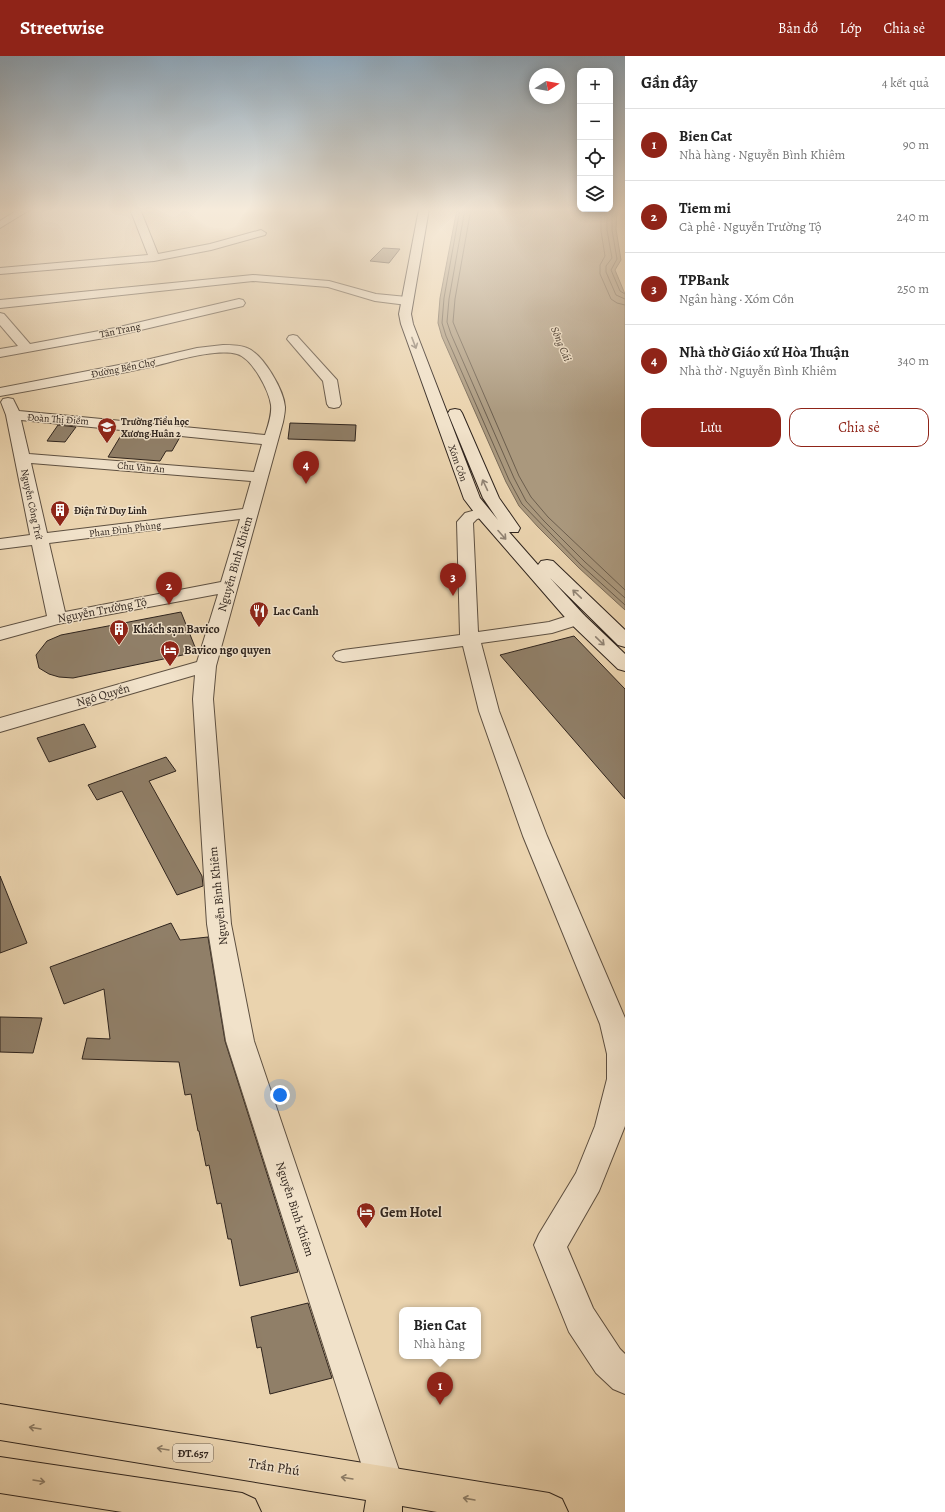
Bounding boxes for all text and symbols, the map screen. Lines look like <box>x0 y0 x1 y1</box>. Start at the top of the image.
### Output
text: Streetwise <box>20 15 104 41</box>
text: Bản đồ <box>778 19 818 38</box>
text: Lớp <box>840 19 862 38</box>
text: Chia sẻ <box>884 19 925 38</box>
north arrow <box>529 68 565 104</box>
map controls <box>577 68 613 212</box>
button: + <box>577 68 613 104</box>
text: Gần đây <box>641 71 698 94</box>
text: 4 kết quả <box>882 74 929 91</box>
button: − <box>577 104 613 140</box>
text: Bien Cat <box>679 126 732 146</box>
text: 1 <box>652 136 656 153</box>
text: 90 m <box>903 136 929 153</box>
button: locate <box>577 140 613 176</box>
text: Nhà hàng · Nguyễn Bình Khiêm <box>679 146 845 163</box>
button: layers <box>577 176 613 212</box>
text: Tiem mi <box>679 198 731 218</box>
text: 2 <box>651 208 657 225</box>
text: 240 m <box>897 208 929 225</box>
text: Cà phê · Nguyễn Trường Tộ <box>679 218 821 235</box>
text: TPBank <box>679 270 729 290</box>
text: 3 <box>651 280 657 297</box>
text: 250 m <box>897 280 929 297</box>
text: Ngân hàng · Xóm Cồn <box>679 290 794 307</box>
street label: Tân Trang <box>99 319 141 341</box>
water label: Sông Cái <box>547 324 575 364</box>
one-way arrow <box>410 336 418 348</box>
text: Nhà thờ Giáo xứ Hòa Thuận <box>679 342 849 362</box>
text: 4 <box>651 352 657 369</box>
text: 340 m <box>897 352 929 369</box>
street label: Đường Bến Chợ <box>90 355 157 381</box>
text: Nhà thờ · Nguyễn Bình Khiêm <box>679 362 837 379</box>
button: Lưu <box>641 408 781 447</box>
button: Chia sẻ <box>789 408 929 447</box>
street label: Đoàn Thị Điểm <box>27 410 90 428</box>
place label: Trường Tiểu học Xương Huân 2 <box>121 415 189 440</box>
school or university icon: Trường Tiểu học Xương Huân 2 <box>96 416 118 444</box>
street label: Xóm Cồn <box>445 443 471 484</box>
pin: 4 <box>293 451 319 484</box>
street label: Chu Văn An <box>117 458 166 476</box>
street label: Nguyễn Công Trứ <box>18 468 46 541</box>
one-way arrow <box>481 479 488 491</box>
building icon: Điện Tử Duy Linh <box>49 499 71 527</box>
place label: Điện Tử Duy Linh <box>74 504 148 517</box>
street label: Nguyễn Bình Khiêm <box>214 514 256 614</box>
street label: Phan Đình Phùng <box>88 518 162 540</box>
one-way arrow <box>498 530 507 540</box>
pin: 3 <box>440 563 466 596</box>
pin: 2 <box>156 572 182 605</box>
one-way arrow <box>572 589 582 599</box>
street label: Nguyễn Trường Tộ <box>56 593 148 627</box>
restaurant icon: Lac Canh <box>248 600 270 628</box>
place label: Lac Canh <box>273 603 319 619</box>
building icon: Khách sạn Bavico <box>108 618 130 646</box>
place label: Khách sạn Bavico <box>133 621 220 637</box>
one-way arrow <box>595 636 605 646</box>
hotel icon: Bavico ngo quyen <box>159 639 181 667</box>
place label: Bavico ngo quyen <box>184 642 271 658</box>
street label: Ngô Quyền <box>74 680 132 710</box>
street label: Nguyễn Bình Khiêm <box>205 846 231 946</box>
your location <box>270 1085 290 1105</box>
street label: Nguyễn Bình Khiêm <box>272 1160 318 1258</box>
hotel icon: Gem Hotel <box>355 1201 377 1229</box>
place label: Gem Hotel <box>380 1203 442 1222</box>
popup <box>399 1307 481 1359</box>
text: Bien Cat <box>413 1315 467 1335</box>
text: Nhà hàng <box>413 1335 465 1352</box>
pin: 1 <box>427 1372 453 1405</box>
one-way arrow <box>29 1424 42 1432</box>
road number: ĐT.657 <box>173 1444 213 1462</box>
one-way arrow <box>157 1445 170 1453</box>
street label: Trần Phú <box>247 1454 302 1481</box>
one-way arrow <box>341 1474 354 1482</box>
one-way arrow <box>32 1477 45 1485</box>
one-way arrow <box>463 1494 476 1502</box>

